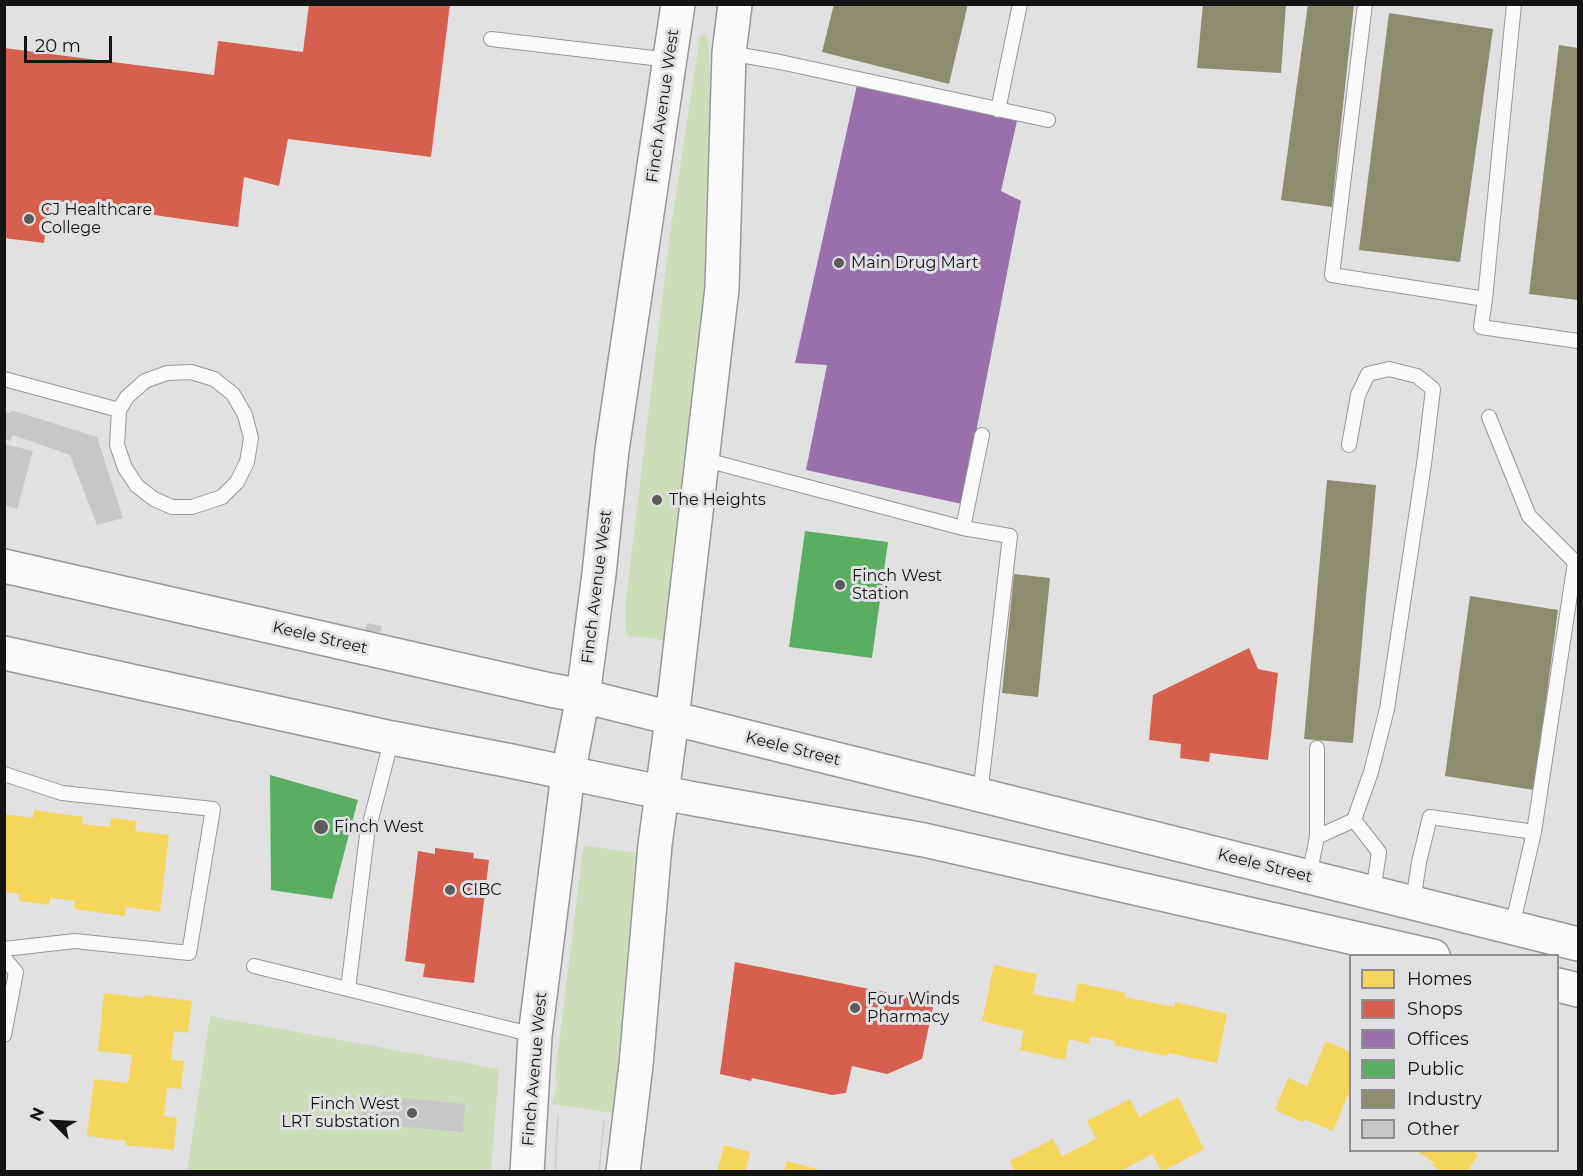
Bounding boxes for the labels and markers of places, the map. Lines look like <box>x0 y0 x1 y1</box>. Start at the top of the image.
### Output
place label: CJ Healthcare College <box>41 200 152 238</box>
marker: CJ Healthcare College <box>22 212 36 226</box>
place label: Main Drug Mart <box>851 253 978 273</box>
marker: Main Drug Mart <box>832 256 846 270</box>
place label: The Heights <box>669 490 766 510</box>
marker: The Heights <box>650 493 664 507</box>
place label: Finch West Station <box>852 566 942 604</box>
marker: Finch West Station <box>833 578 847 592</box>
place label: Finch West <box>334 817 424 837</box>
marker: Finch West <box>312 818 330 836</box>
place label: CIBC <box>462 880 502 900</box>
marker: CIBC <box>443 883 457 897</box>
place label: Four Winds Pharmacy <box>867 989 960 1027</box>
marker: Four Winds Pharmacy <box>848 1001 862 1015</box>
place label: Finch West LRT substation <box>281 1094 400 1132</box>
marker: Finch West LRT substation <box>405 1106 419 1120</box>

